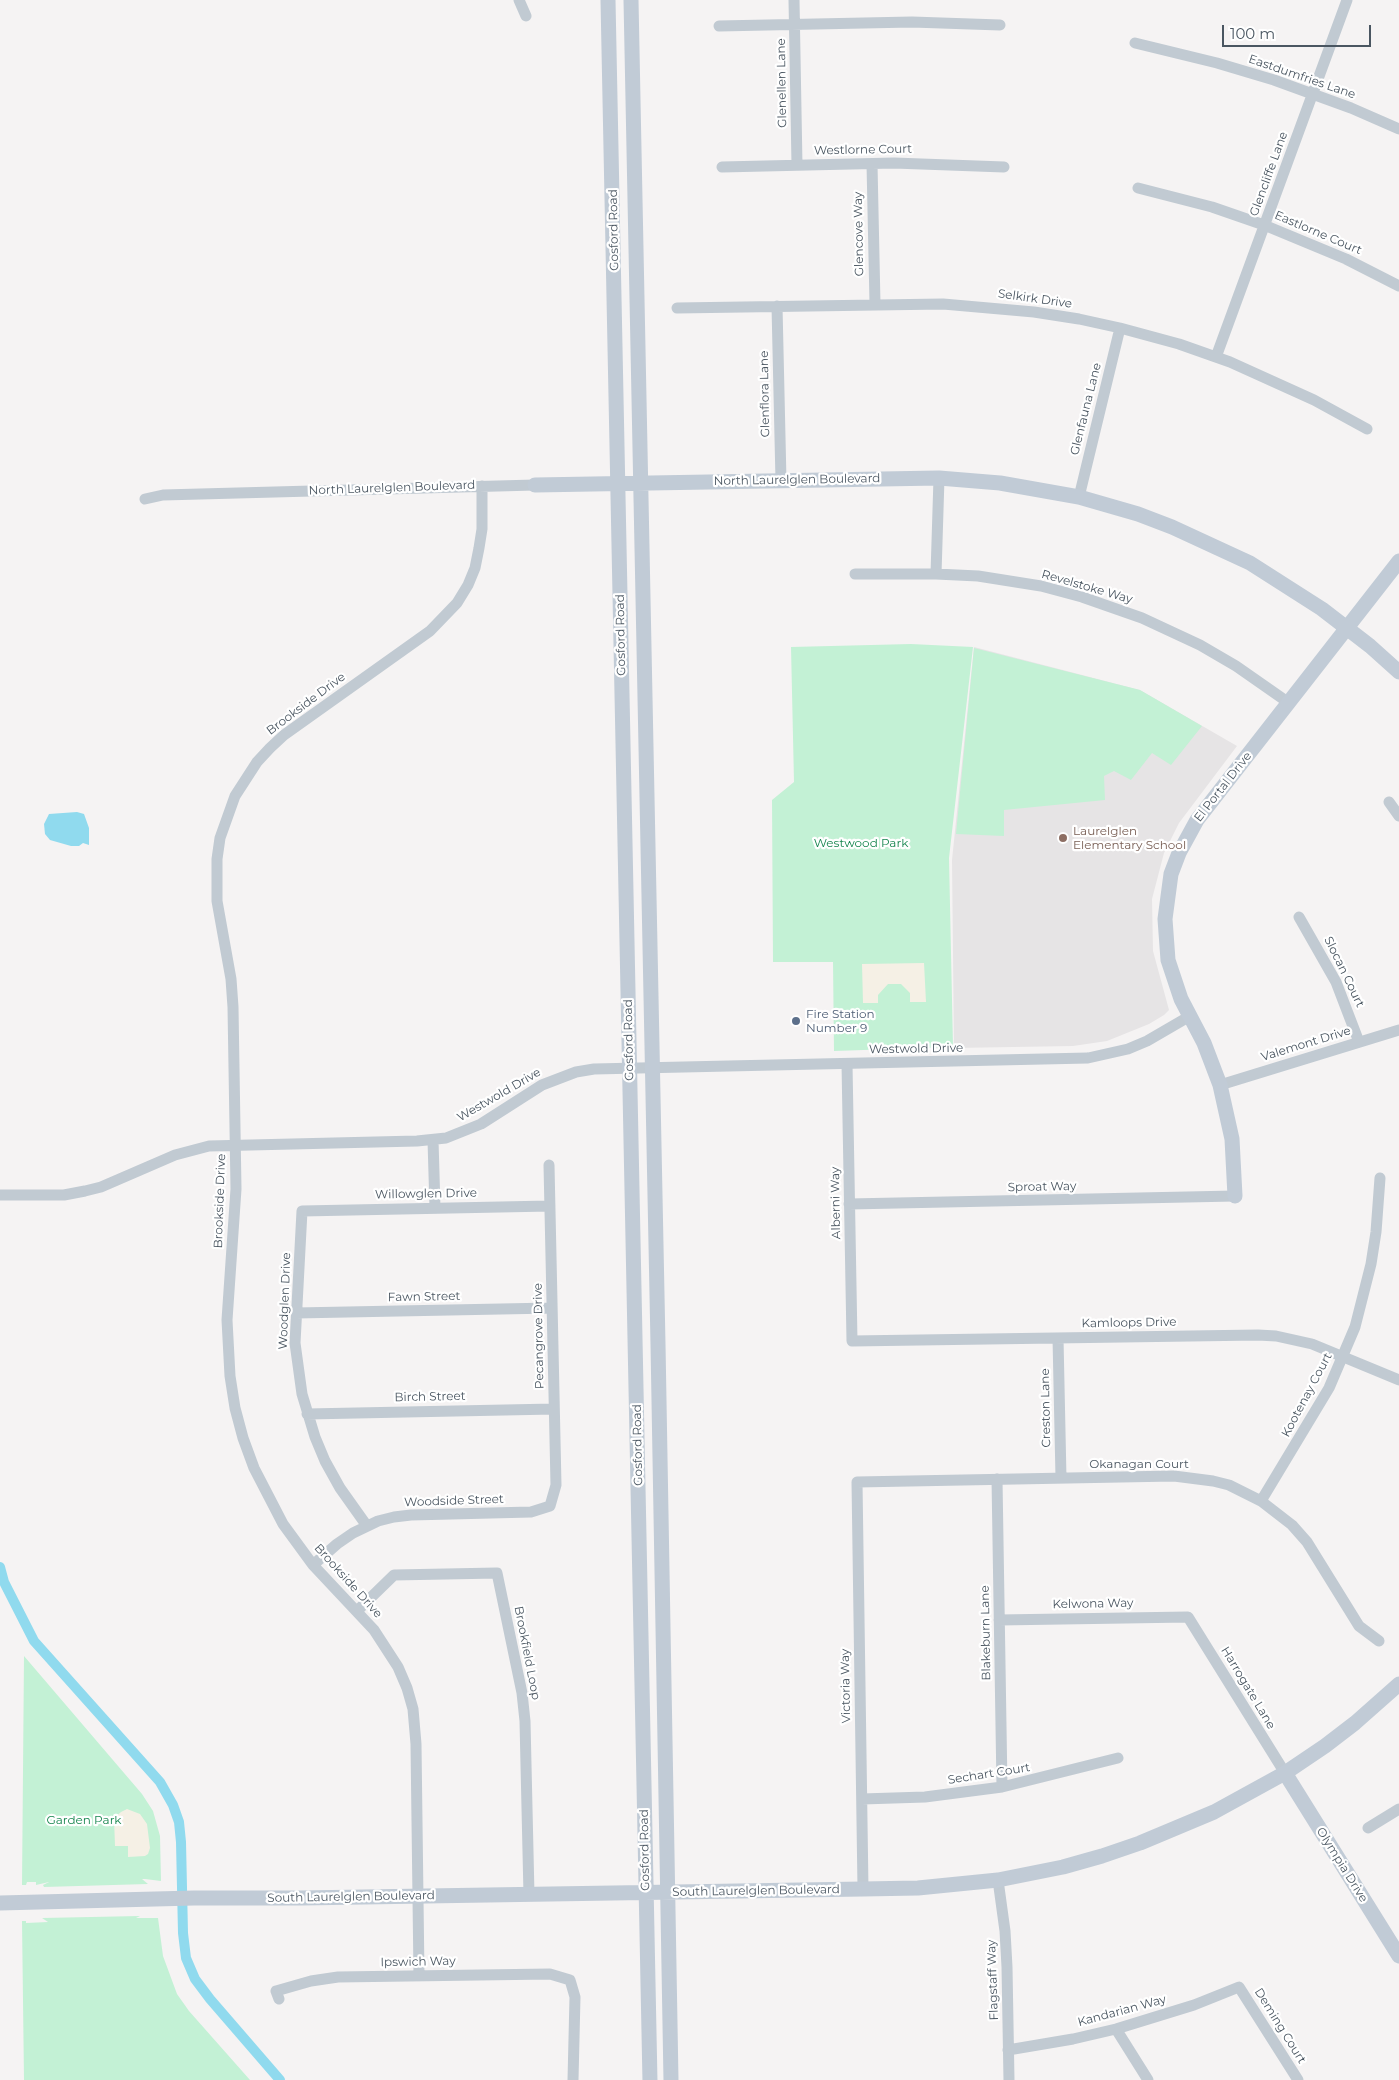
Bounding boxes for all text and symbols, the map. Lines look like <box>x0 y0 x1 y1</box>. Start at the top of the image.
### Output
scale bar <box>1224 15 1373 47</box>
text: 100 m <box>1230 24 1275 43</box>
street label: Glenellen Lane <box>774 38 790 128</box>
street label: Eastdumfries Lane <box>1247 52 1357 102</box>
street label: Glencliffe Lane <box>1247 130 1291 218</box>
street label: Westlorne Court <box>814 142 912 158</box>
street label: Gosford Road <box>606 189 622 271</box>
street label: Glencove Way <box>851 192 867 276</box>
street label: Eastlorne Court <box>1272 208 1364 258</box>
street label: Selkirk Drive <box>997 287 1073 311</box>
street label: Glenflora Lane <box>757 351 773 437</box>
street label: Glenfauna Lane <box>1068 361 1104 457</box>
street label: North Laurelglen Boulevard <box>713 471 881 489</box>
street label: North Laurelglen Boulevard <box>308 478 476 498</box>
street label: Revelstoke Way <box>1040 567 1134 607</box>
street label: Gosford Road <box>613 594 629 676</box>
street label: Brookside Drive <box>264 670 348 738</box>
street label: El Portal Drive <box>1191 749 1255 825</box>
place label: Laurelglen Elementary School <box>1073 824 1186 852</box>
marker: Laurelglen Elementary School <box>1057 832 1069 844</box>
park label: Westwood Park <box>814 836 908 850</box>
street label: Slocan Court <box>1321 934 1367 1010</box>
street label: Gosford Road <box>621 999 637 1081</box>
place label: Fire Station Number 9 <box>806 1007 875 1035</box>
marker: Fire Station Number 9 <box>790 1015 802 1027</box>
street label: Valemont Drive <box>1259 1024 1353 1064</box>
street label: Westwold Drive <box>869 1041 963 1057</box>
street label: Westwold Drive <box>455 1065 543 1125</box>
street label: Brookside Drive <box>211 1153 229 1249</box>
street label: Alberni Way <box>828 1167 844 1239</box>
street label: Sproat Way <box>1007 1179 1077 1195</box>
street label: Willowglen Drive <box>375 1186 477 1202</box>
street label: Woodglen Drive <box>276 1252 294 1350</box>
street label: Pecangrove Drive <box>531 1283 547 1389</box>
street label: Fawn Street <box>388 1289 460 1305</box>
street label: Kamloops Drive <box>1081 1315 1177 1331</box>
street label: Kootenay Court <box>1279 1350 1335 1440</box>
street label: Creston Lane <box>1038 1368 1054 1448</box>
street label: Birch Street <box>394 1389 466 1405</box>
street label: Gosford Road <box>630 1404 646 1486</box>
street label: Okanagan Court <box>1089 1457 1189 1471</box>
street label: Woodside Street <box>404 1492 504 1510</box>
street label: Brookside Drive <box>311 1541 385 1621</box>
street label: Blakeburn Lane <box>978 1585 994 1681</box>
street label: Kelwona Way <box>1052 1596 1134 1612</box>
street label: Brookfield Loop <box>511 1605 543 1701</box>
street label: Harrogate Lane <box>1218 1644 1278 1732</box>
street label: Victoria Way <box>838 1649 854 1723</box>
street label: Sechart Court <box>947 1760 1031 1788</box>
street label: Gosford Road <box>637 1809 653 1891</box>
park label: Garden Park <box>46 1813 122 1827</box>
street label: Olympia Drive <box>1313 1825 1371 1905</box>
street label: South Laurelglen Boulevard <box>672 1882 840 1900</box>
street label: South Laurelglen Boulevard <box>267 1888 435 1906</box>
street label: Flagstaff Way <box>984 1939 1002 2021</box>
street label: Ipswich Way <box>380 1954 456 1970</box>
street label: Deming Court <box>1251 1986 1309 2066</box>
street label: Kandarian Way <box>1076 1992 1168 2030</box>

